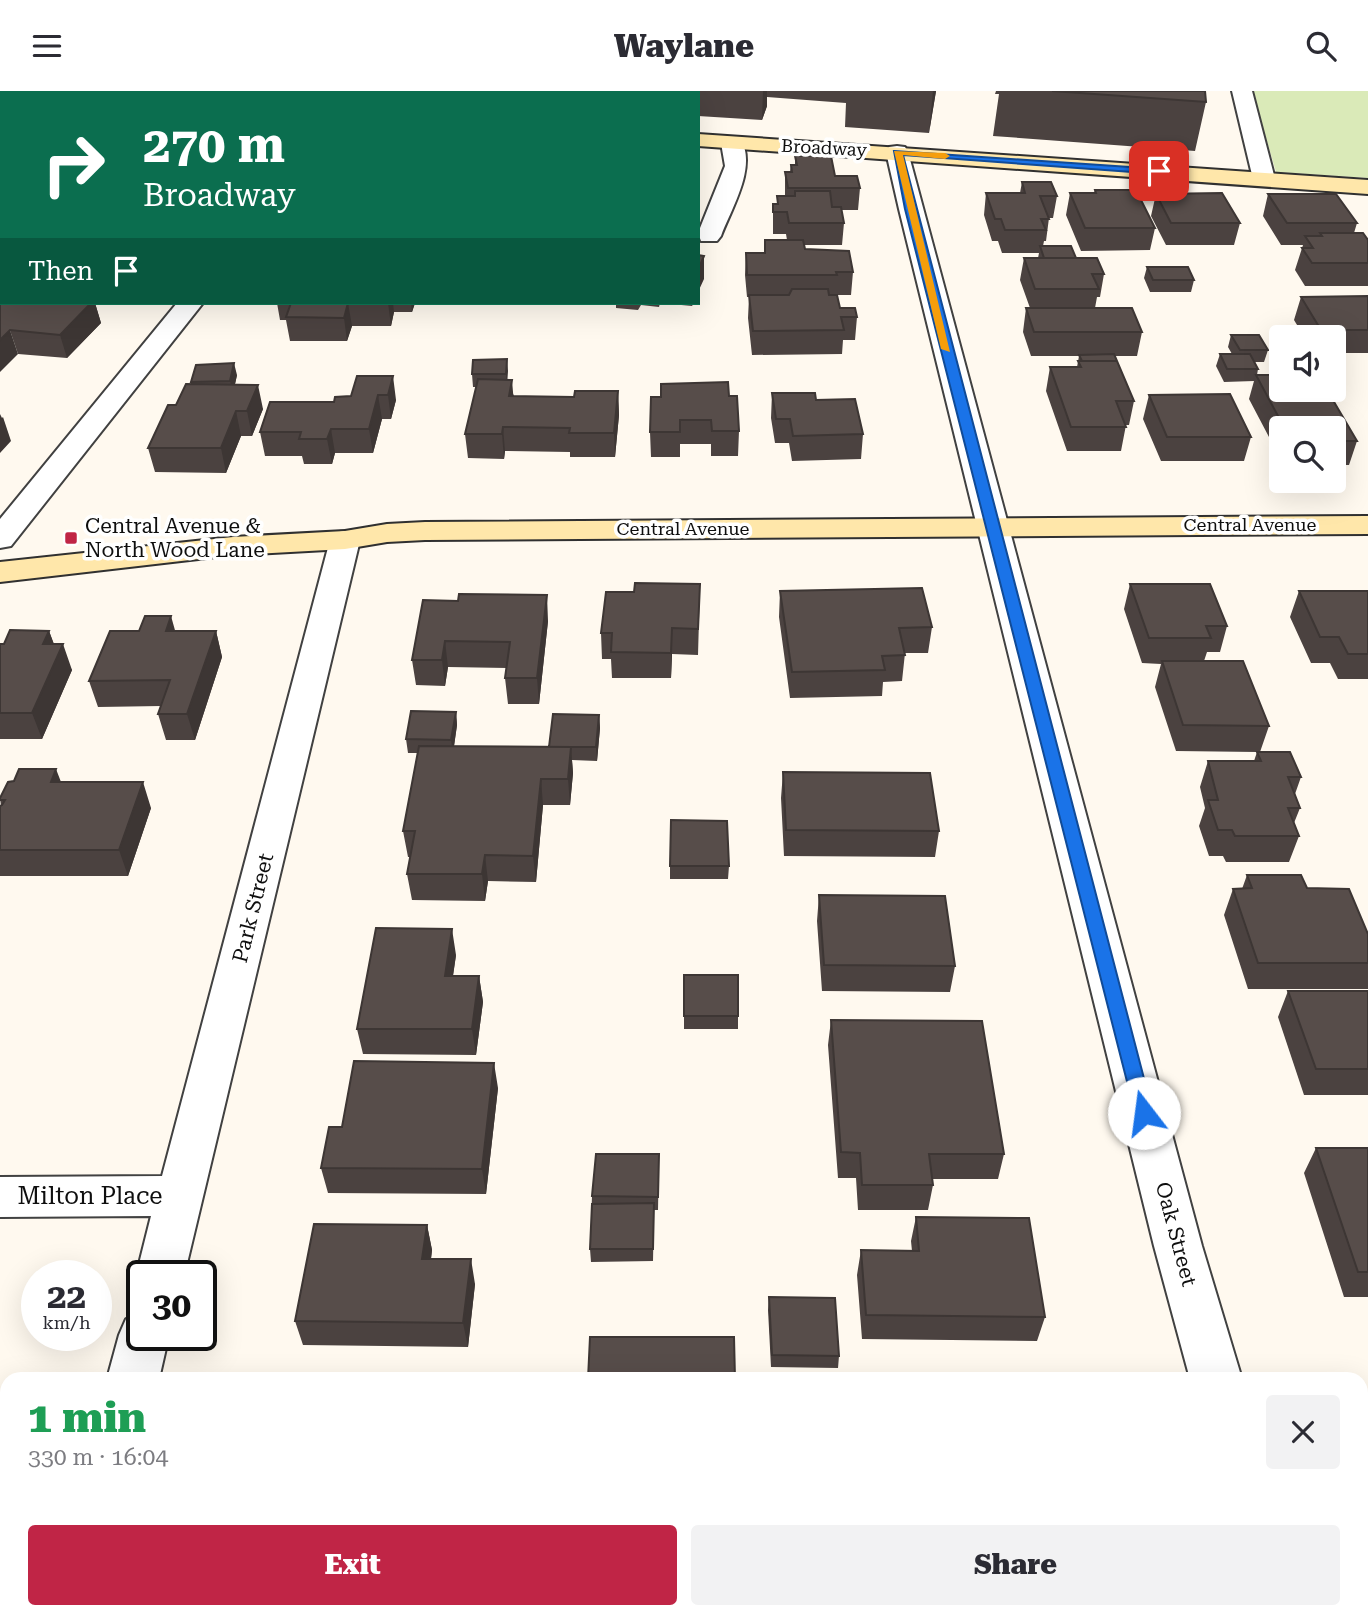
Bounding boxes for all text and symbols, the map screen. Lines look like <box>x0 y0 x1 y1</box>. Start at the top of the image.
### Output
icon: menu <box>28 27 66 65</box>
text: Waylane <box>614 27 754 65</box>
icon: search <box>1302 27 1340 65</box>
text: 270 m <box>143 117 285 174</box>
icon: right <box>28 119 119 210</box>
street label: Broadway <box>781 135 868 160</box>
pin <box>1129 141 1189 201</box>
icon: arrive <box>1140 152 1178 190</box>
text: Broadway <box>143 176 296 214</box>
icon: arrive <box>107 252 145 290</box>
text: Then <box>28 256 93 286</box>
map controls <box>1269 325 1346 493</box>
button: sound <box>1269 325 1346 402</box>
button: search <box>1269 416 1346 493</box>
place label: Central Avenue & North Wood Lane <box>85 514 265 562</box>
street label: Central Avenue <box>1184 514 1317 535</box>
street label: Central Avenue <box>617 518 750 539</box>
marker: Central Avenue & North Wood Lane <box>63 530 79 546</box>
street label: Park Street <box>228 851 278 965</box>
position arrow <box>1107 1076 1181 1150</box>
street label: Oak Street <box>1151 1179 1201 1289</box>
street label: Milton Place <box>18 1182 162 1210</box>
speed limit sign: 30 <box>126 1260 217 1351</box>
text: 22 <box>47 1276 86 1317</box>
text: km/h <box>42 1312 91 1333</box>
text: 1 min <box>28 1393 146 1442</box>
button: close <box>1266 1395 1340 1469</box>
text: 330 m · 16:04 <box>28 1444 168 1471</box>
button: Exit <box>28 1525 677 1605</box>
button: Share <box>691 1525 1340 1605</box>

